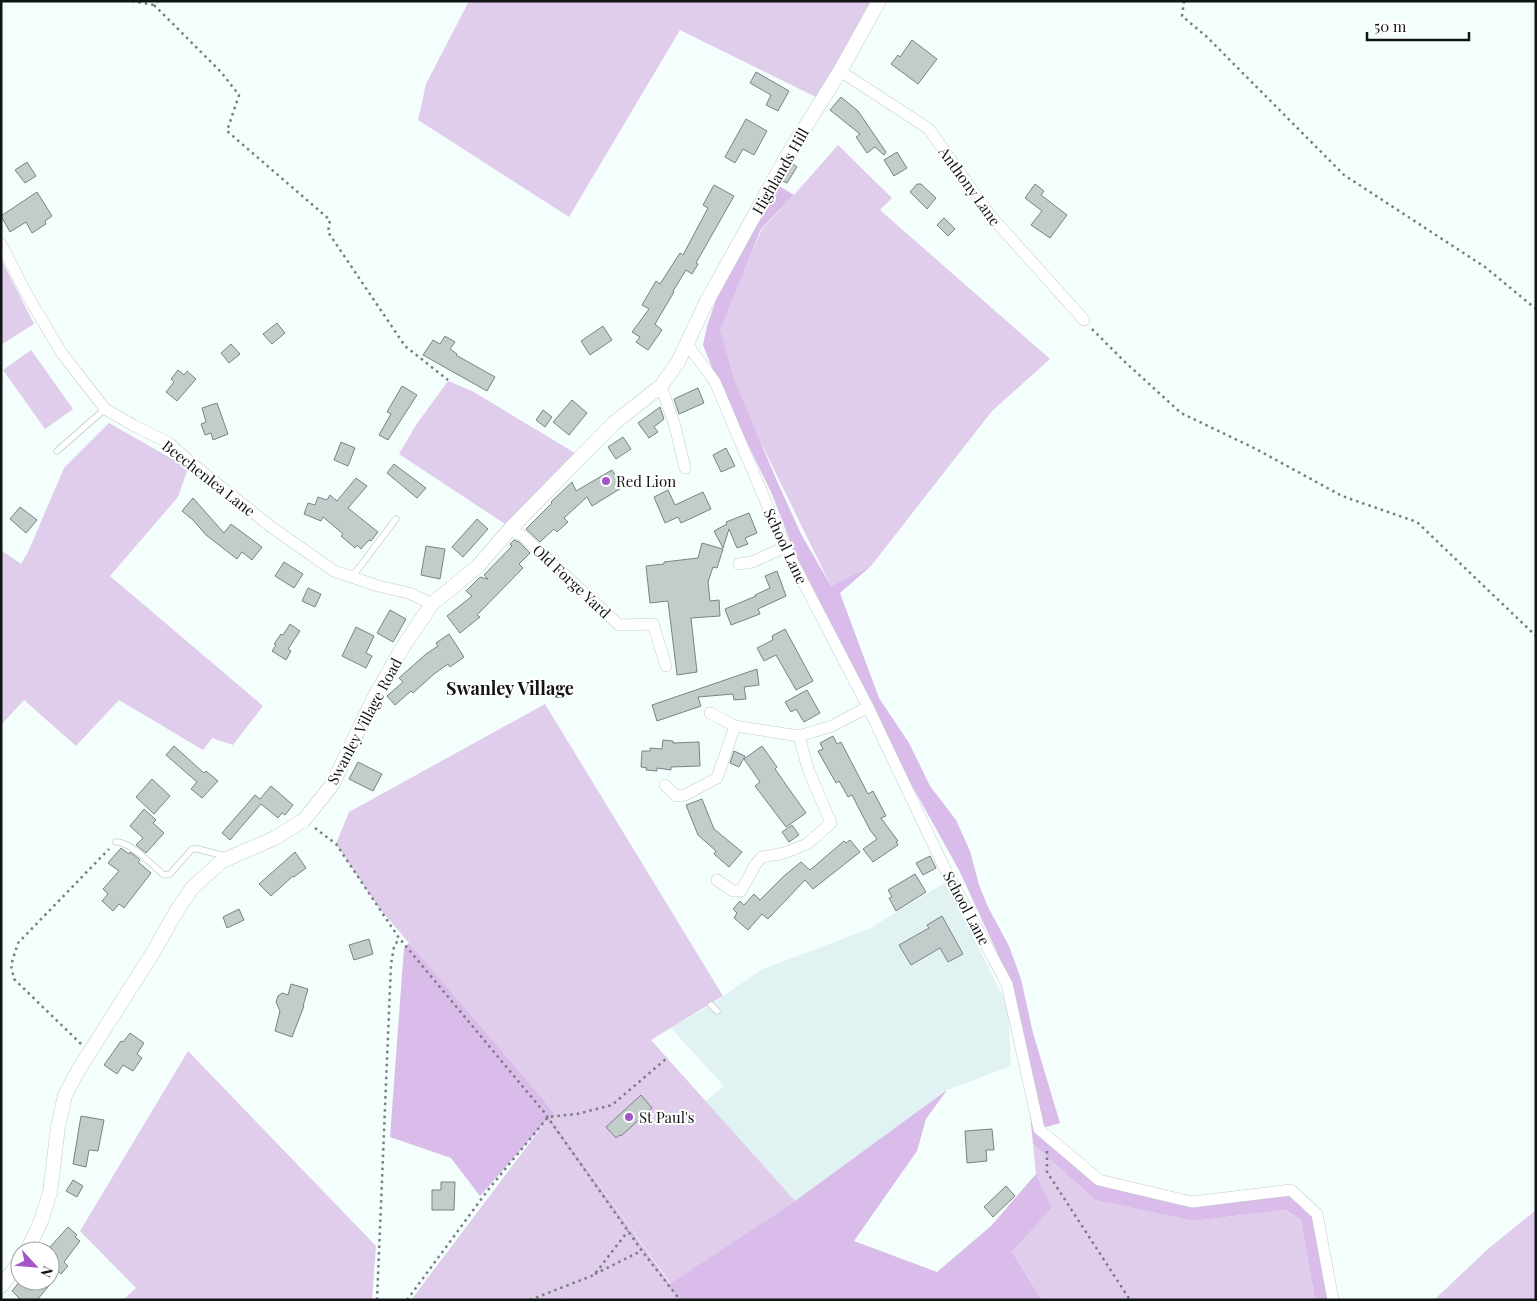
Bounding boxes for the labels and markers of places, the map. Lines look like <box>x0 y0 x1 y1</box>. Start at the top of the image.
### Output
place label: Red Lion <box>616 471 676 491</box>
marker: Red Lion <box>600 475 612 487</box>
place label: St Paul's <box>639 1107 695 1127</box>
marker: St Paul's <box>623 1111 635 1123</box>

